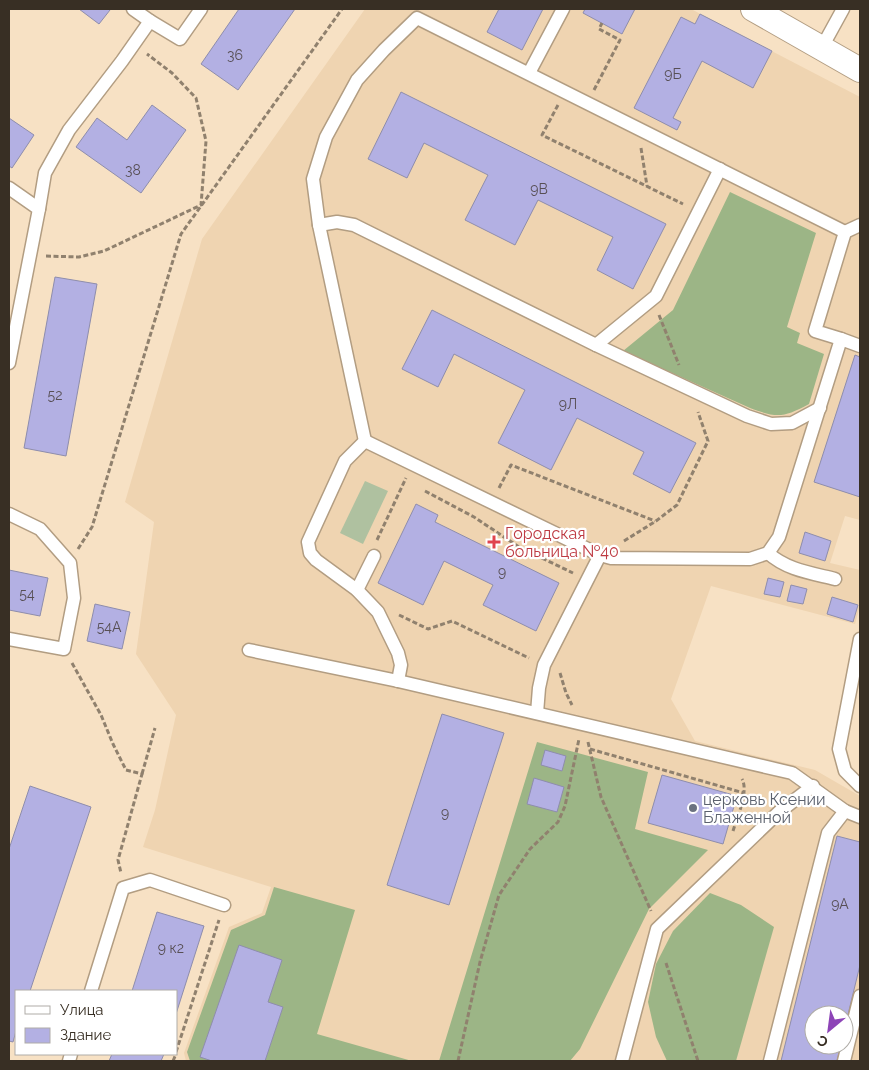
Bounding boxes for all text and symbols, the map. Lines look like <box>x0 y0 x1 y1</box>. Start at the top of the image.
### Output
house number: 36 <box>227 47 243 63</box>
house number: 9Б <box>664 66 682 82</box>
house number: 38 <box>125 162 141 178</box>
house number: 9В <box>530 181 548 197</box>
house number: 52 <box>48 387 62 403</box>
house number: 9Л <box>559 396 577 412</box>
place label: Городская больница №40 <box>505 524 619 561</box>
marker: Городская больница №40 <box>487 535 501 549</box>
house number: 9 <box>498 564 506 580</box>
house number: 54 <box>19 586 35 602</box>
house number: 54А <box>97 619 122 635</box>
place label: церковь Ксении Блаженной <box>703 790 825 827</box>
marker: церковь Ксении Блаженной <box>687 802 699 814</box>
house number: 9 <box>441 805 449 821</box>
house number: 9А <box>831 896 849 912</box>
house number: 9 к2 <box>158 940 184 956</box>
legend <box>15 990 178 1055</box>
text: Улица <box>60 1001 104 1019</box>
north arrow <box>804 1005 854 1055</box>
text: Здание <box>60 1026 112 1044</box>
text: С <box>814 1032 831 1051</box>

